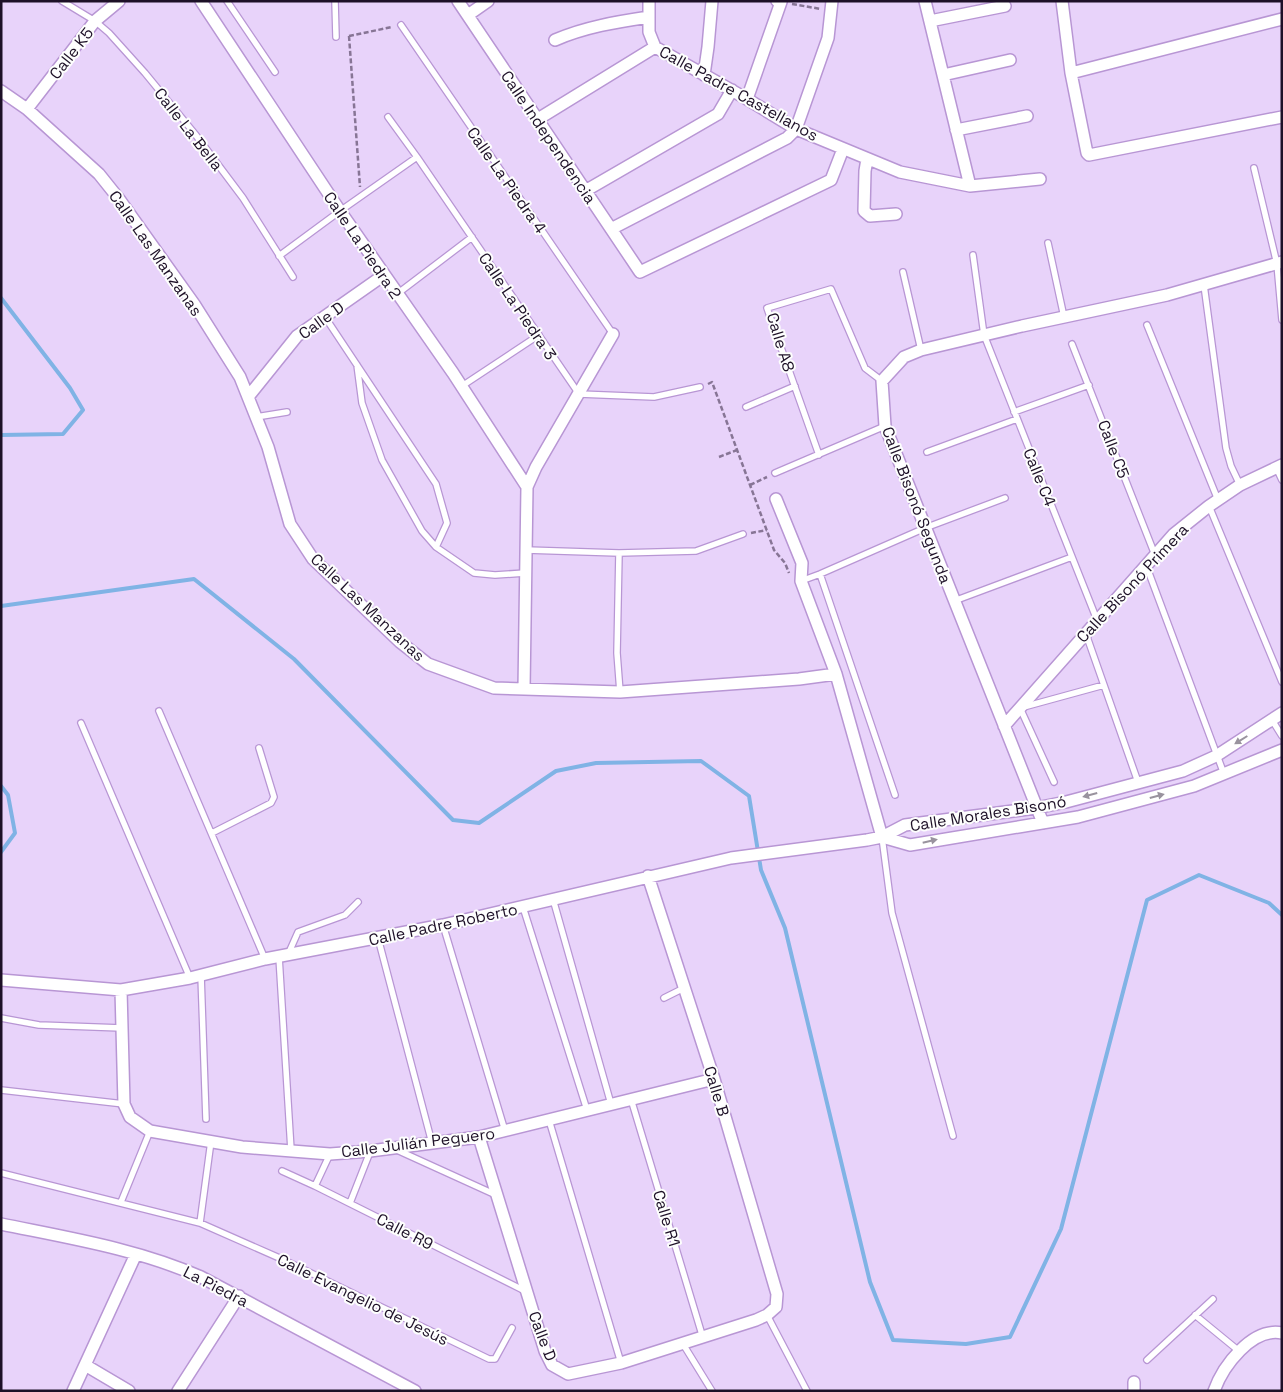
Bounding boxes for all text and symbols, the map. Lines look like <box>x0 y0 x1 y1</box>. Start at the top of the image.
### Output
street label: Calle K5 <box>45 23 98 84</box>
street label: Calle Padre Castellanos <box>656 41 822 146</box>
street label: Calle Independencia <box>496 67 601 208</box>
street label: Calle La Bella <box>150 83 228 175</box>
street label: Calle La Piedra 4 <box>462 123 551 238</box>
street label: Calle Las Manzanas <box>104 186 207 320</box>
street label: Calle La Piedra 2 <box>319 188 406 303</box>
street label: Calle La Piedra 3 <box>474 249 561 364</box>
street label: Calle D <box>294 297 348 344</box>
street label: Calle A8 <box>762 310 799 374</box>
street label: Calle C5 <box>1093 417 1134 481</box>
street label: Calle Bisonó Segunda <box>877 424 956 587</box>
street label: Calle C4 <box>1018 445 1061 509</box>
street label: Calle Bisonó Primera <box>1072 519 1193 647</box>
street label: Calle Las Manzanas <box>306 549 429 666</box>
one-way arrow <box>1234 735 1248 744</box>
street label: Calle Morales Bisonó <box>908 791 1068 836</box>
one-way arrow <box>1082 792 1097 800</box>
one-way arrow <box>1150 792 1165 800</box>
one-way arrow <box>922 837 937 845</box>
street label: Calle Padre Roberto <box>367 898 519 951</box>
street label: Calle B <box>699 1063 734 1119</box>
street label: Calle Julián Peguero <box>340 1123 496 1162</box>
street label: Calle R1 <box>648 1187 685 1249</box>
street label: Calle R9 <box>373 1208 437 1255</box>
street label: Calle Evangelio de Jesús <box>274 1249 452 1350</box>
street label: La Piedra <box>180 1261 252 1312</box>
street label: Calle D <box>523 1308 562 1364</box>

